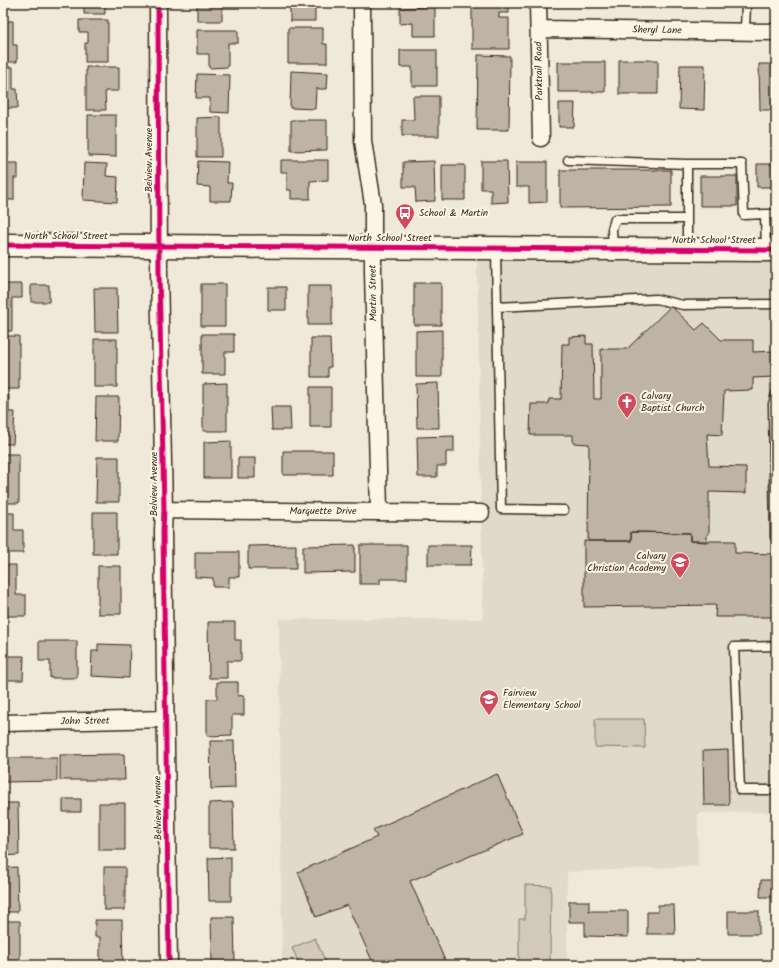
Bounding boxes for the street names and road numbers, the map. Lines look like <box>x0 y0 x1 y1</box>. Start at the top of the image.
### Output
street label: Sheryl Lane <box>632 22 682 38</box>
street label: Parktrail Road <box>530 40 548 101</box>
street label: Belview Avenue <box>141 127 157 192</box>
street label: North School Street <box>24 228 108 244</box>
street label: North School Street <box>348 230 432 246</box>
street label: North School Street <box>672 232 756 248</box>
street label: Martin Street <box>365 264 381 322</box>
street label: Belview Avenue <box>146 451 162 516</box>
street label: Marquette Drive <box>289 503 357 519</box>
street label: John Street <box>60 713 110 729</box>
street label: Belview Avenue <box>149 775 167 840</box>

